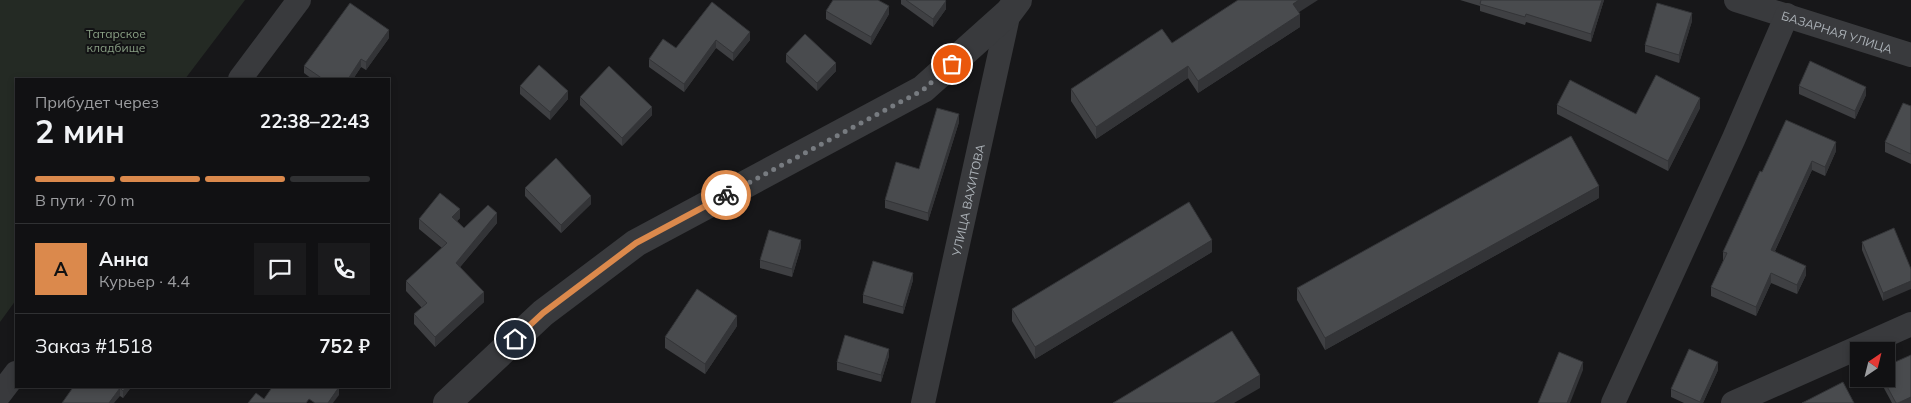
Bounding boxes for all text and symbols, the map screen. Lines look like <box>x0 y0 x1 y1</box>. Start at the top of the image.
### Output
street label: БАЗАРНАЯ УЛИЦА <box>1780 7 1895 56</box>
park label: Татарское кладбище <box>86 26 146 55</box>
pin <box>931 43 973 85</box>
icon: bag <box>938 50 966 78</box>
text: Прибудет через <box>35 92 159 112</box>
text: 22:38–22:43 <box>260 109 370 133</box>
text: 2 мин <box>35 111 125 151</box>
street label: УЛИЦА ВАХИТОВА <box>948 142 987 258</box>
courier <box>701 170 751 220</box>
icon: bike <box>712 181 740 209</box>
text: В пути · 70 m <box>35 190 135 210</box>
button: chat <box>254 243 306 295</box>
button: phone <box>318 243 370 295</box>
text: Анна <box>99 247 149 271</box>
text: А <box>54 257 68 281</box>
text: Курьер · 4.4 <box>99 271 190 291</box>
pin <box>494 318 536 360</box>
icon: home <box>501 325 529 353</box>
text: Заказ #1518 <box>35 334 152 358</box>
text: 752 ₽ <box>319 334 370 358</box>
north arrow <box>1850 342 1895 388</box>
map controls <box>1850 342 1895 387</box>

